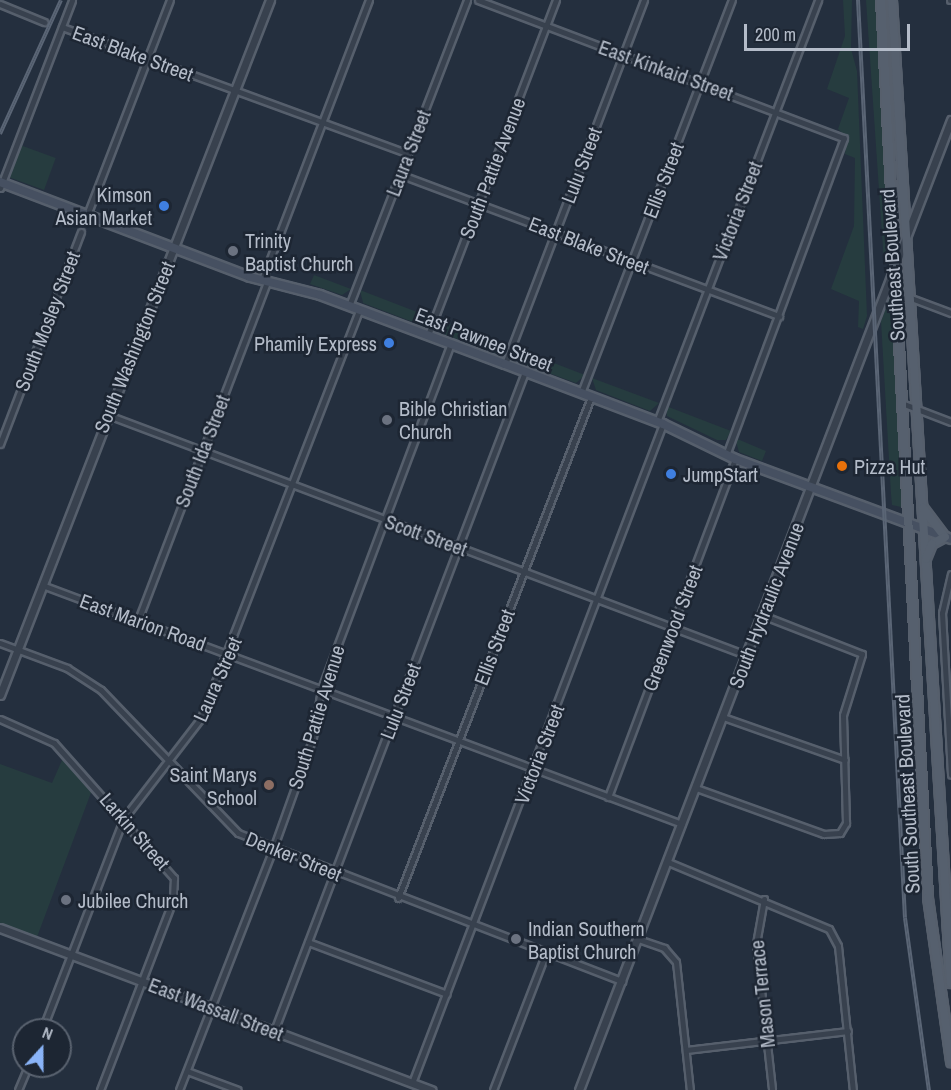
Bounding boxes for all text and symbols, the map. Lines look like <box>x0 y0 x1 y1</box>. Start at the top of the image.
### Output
scale bar <box>747 12 914 50</box>
street label: East Blake Street <box>69 20 197 86</box>
text: 200 m <box>755 22 796 47</box>
street label: East Kinkaid Street <box>595 35 737 105</box>
street label: South Pattie Avenue <box>454 94 530 242</box>
street label: Laura Street <box>381 107 435 199</box>
street label: Lulu Street <box>556 124 606 206</box>
street label: Ellis Street <box>638 139 688 221</box>
street label: Victoria Street <box>707 158 767 264</box>
place label: Kimson Asian Market <box>55 183 152 230</box>
street label: Southeast Boulevard <box>875 188 909 342</box>
marker: Kimson Asian Market <box>157 199 171 213</box>
street label: East Blake Street <box>526 211 652 279</box>
place label: Trinity Baptist Church <box>245 228 353 275</box>
marker: Trinity Baptist Church <box>226 244 240 258</box>
street label: South Mosley Street <box>9 248 85 394</box>
street label: South Washington Street <box>89 258 179 436</box>
street label: East Pawnee Street <box>412 302 556 376</box>
place label: Phamily Express <box>254 331 377 355</box>
marker: Phamily Express <box>382 336 396 350</box>
street label: South Ida Street <box>170 391 234 511</box>
place label: Bible Christian Church <box>399 396 507 443</box>
marker: Bible Christian Church <box>380 413 394 427</box>
place label: Pizza Hut <box>854 454 925 478</box>
marker: Pizza Hut <box>835 459 849 473</box>
place label: JumpStart <box>683 462 758 486</box>
marker: JumpStart <box>664 467 678 481</box>
street label: Scott Street <box>382 509 470 561</box>
street label: South Hydraulic Avenue <box>723 518 809 692</box>
street label: Greenwood Street <box>637 562 707 694</box>
street label: East Marion Road <box>77 588 209 656</box>
street label: Ellis Street <box>469 606 519 688</box>
street label: Laura Street <box>188 633 246 725</box>
street label: South Pattie Avenue <box>283 642 349 792</box>
street label: Lulu Street <box>375 660 425 742</box>
street label: South Southeast Boulevard <box>890 694 924 894</box>
street label: Victoria Street <box>509 701 569 807</box>
place label: Saint Marys School <box>170 762 257 809</box>
marker: Saint Marys School <box>262 778 276 792</box>
street label: Larkin Street <box>95 788 175 874</box>
street label: Denker Street <box>243 826 345 886</box>
place label: Jubilee Church <box>78 888 188 912</box>
marker: Jubilee Church <box>59 893 73 907</box>
place label: Indian Southern Baptist Church <box>528 916 645 963</box>
marker: Indian Southern Baptist Church <box>509 932 523 946</box>
street label: Mason Terrace <box>744 939 780 1049</box>
street label: East Wassall Street <box>145 972 287 1046</box>
north arrow <box>12 1018 72 1078</box>
text: N <box>39 1021 56 1045</box>

